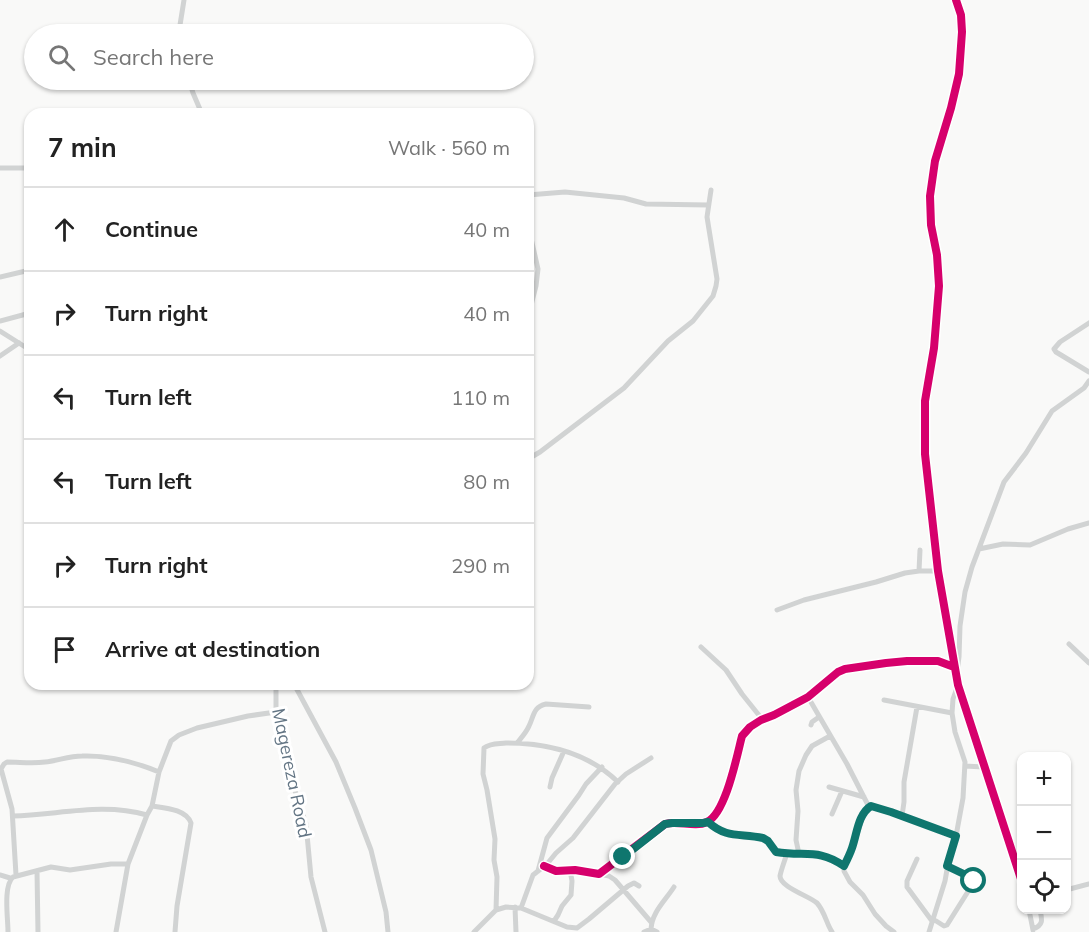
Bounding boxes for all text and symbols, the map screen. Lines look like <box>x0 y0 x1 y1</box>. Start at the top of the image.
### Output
search box <box>24 24 534 90</box>
icon: search <box>45 41 78 74</box>
text: Search here <box>93 43 214 71</box>
text: 7 min <box>48 131 117 164</box>
text: Walk · 560 m <box>388 135 510 160</box>
icon: ahead <box>48 213 81 246</box>
text: Continue <box>105 215 198 243</box>
text: 40 m <box>463 217 510 242</box>
icon: right <box>48 297 81 330</box>
text: Turn right <box>105 299 208 327</box>
text: 40 m <box>463 301 510 326</box>
icon: left <box>48 381 81 414</box>
text: Turn left <box>105 383 192 411</box>
text: 110 m <box>451 385 510 410</box>
icon: left <box>48 465 81 498</box>
text: Turn left <box>105 467 192 495</box>
text: 80 m <box>463 469 510 494</box>
icon: right <box>48 549 81 582</box>
text: Turn right <box>105 551 208 579</box>
text: 290 m <box>451 553 510 578</box>
icon: arrive <box>48 633 81 666</box>
text: Arrive at destination <box>105 635 320 663</box>
street label: Magereza Road <box>267 706 317 840</box>
map controls <box>1017 752 1071 914</box>
button: + <box>1017 752 1071 806</box>
button: − <box>1017 806 1071 860</box>
route end <box>609 843 635 869</box>
button: locate <box>1017 860 1071 914</box>
route start <box>960 867 986 893</box>

